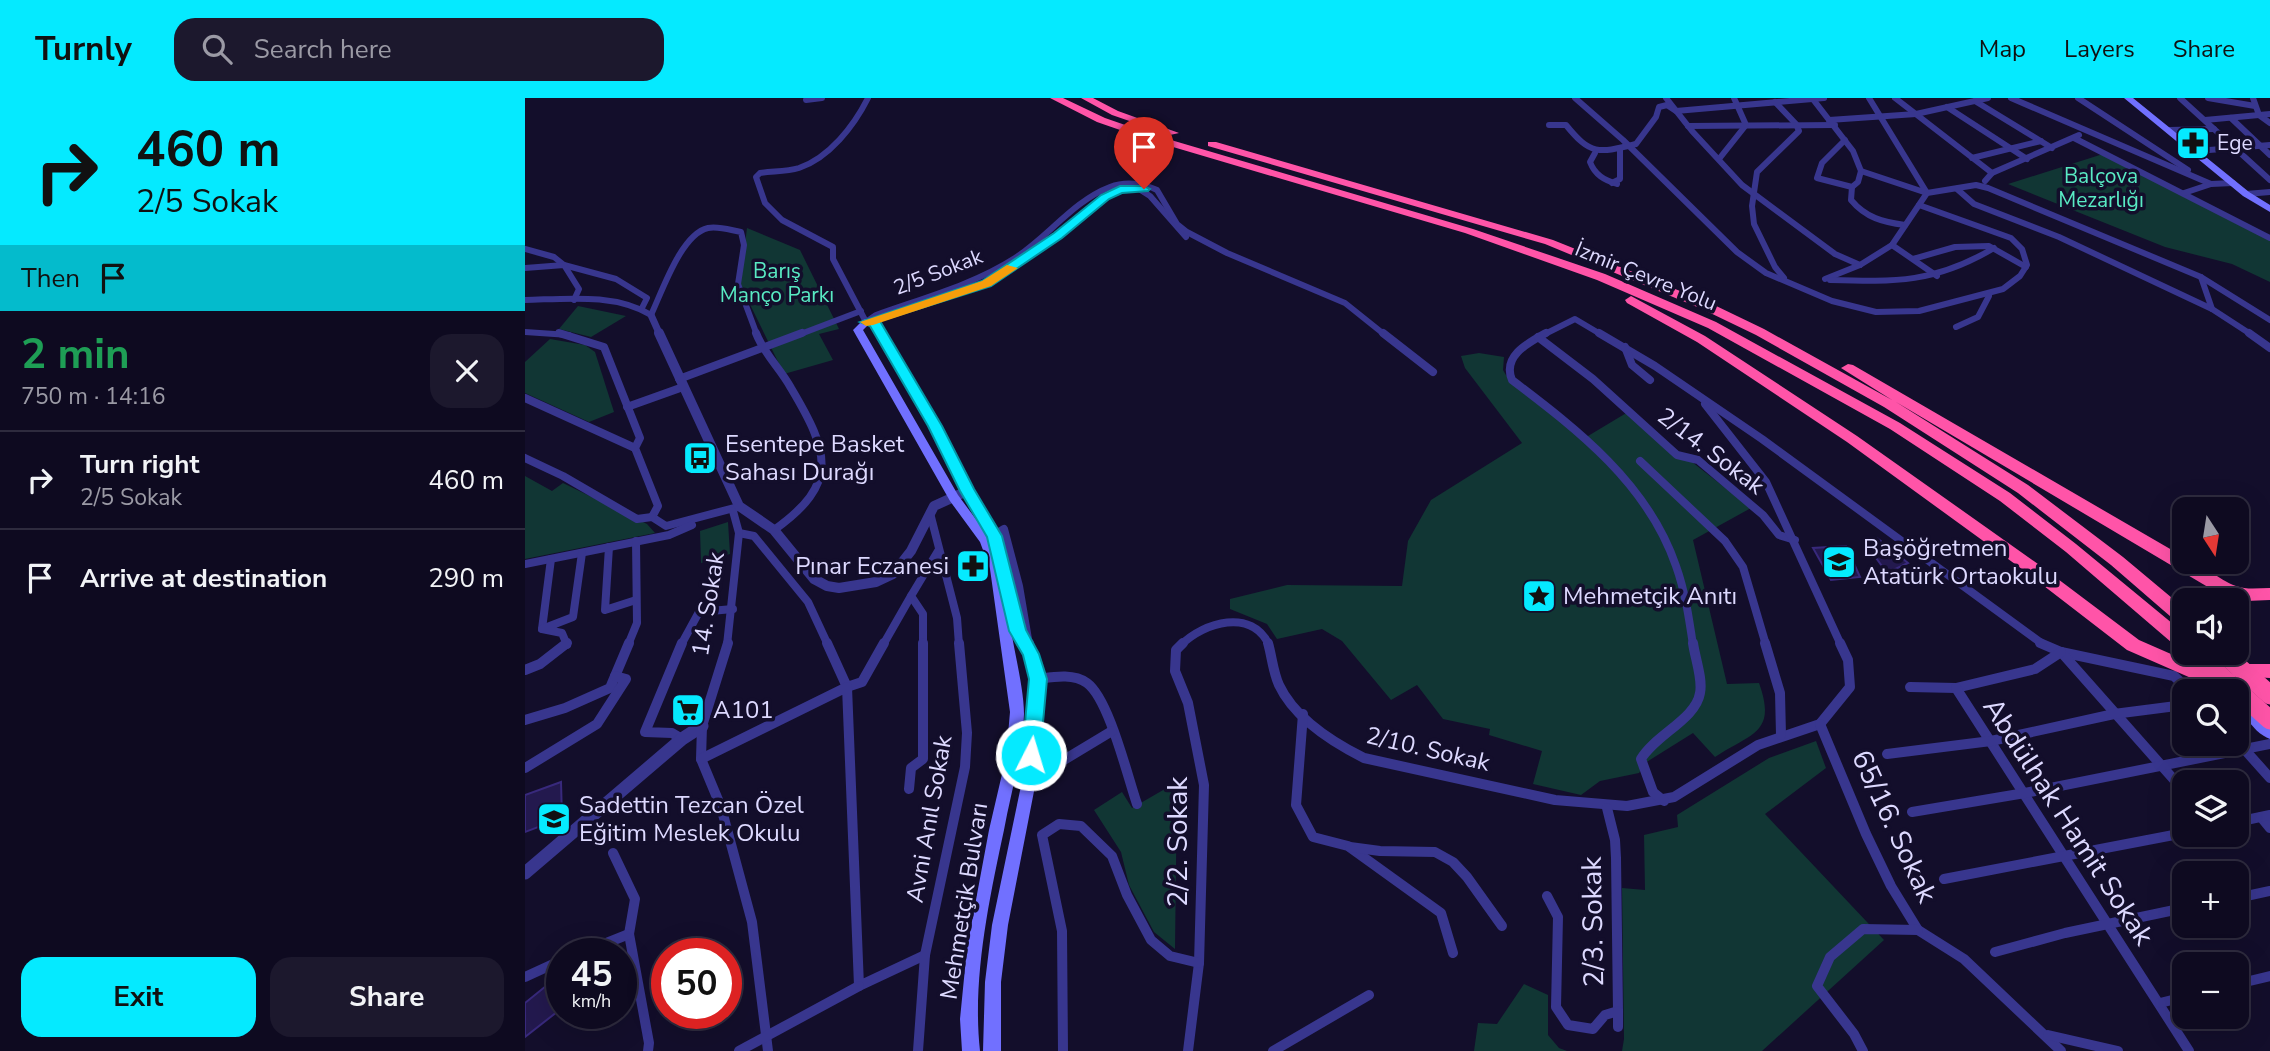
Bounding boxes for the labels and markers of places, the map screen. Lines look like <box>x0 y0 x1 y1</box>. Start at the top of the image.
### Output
pin <box>1114 117 1174 189</box>
pharmacy icon: Ege <box>2174 124 2212 162</box>
place label: Ege <box>2217 129 2253 157</box>
place label: Esentepe Basket Sahası Durağı <box>725 428 905 488</box>
bus stop icon: Esentepe Basket Sahası Durağı <box>681 439 719 477</box>
place label: Başöğretmen Atatürk Ortaokulu <box>1863 532 2058 592</box>
school or university icon: Başöğretmen Atatürk Ortaokulu <box>1820 543 1858 581</box>
pharmacy icon: Pınar Eczanesi <box>954 547 992 585</box>
place label: Pınar Eczanesi <box>795 550 949 582</box>
place icon: Mehmetçik Anıtı <box>1520 577 1558 615</box>
place label: Mehmetçik Anıtı <box>1563 580 1737 612</box>
supermarket icon: A101 <box>669 691 707 729</box>
place label: A101 <box>713 694 774 726</box>
place label: Sadettin Tezcan Özel Eğitim Meslek Okulu <box>579 789 804 849</box>
school or university icon: Sadettin Tezcan Özel Eğitim Meslek Okulu <box>535 800 573 838</box>

